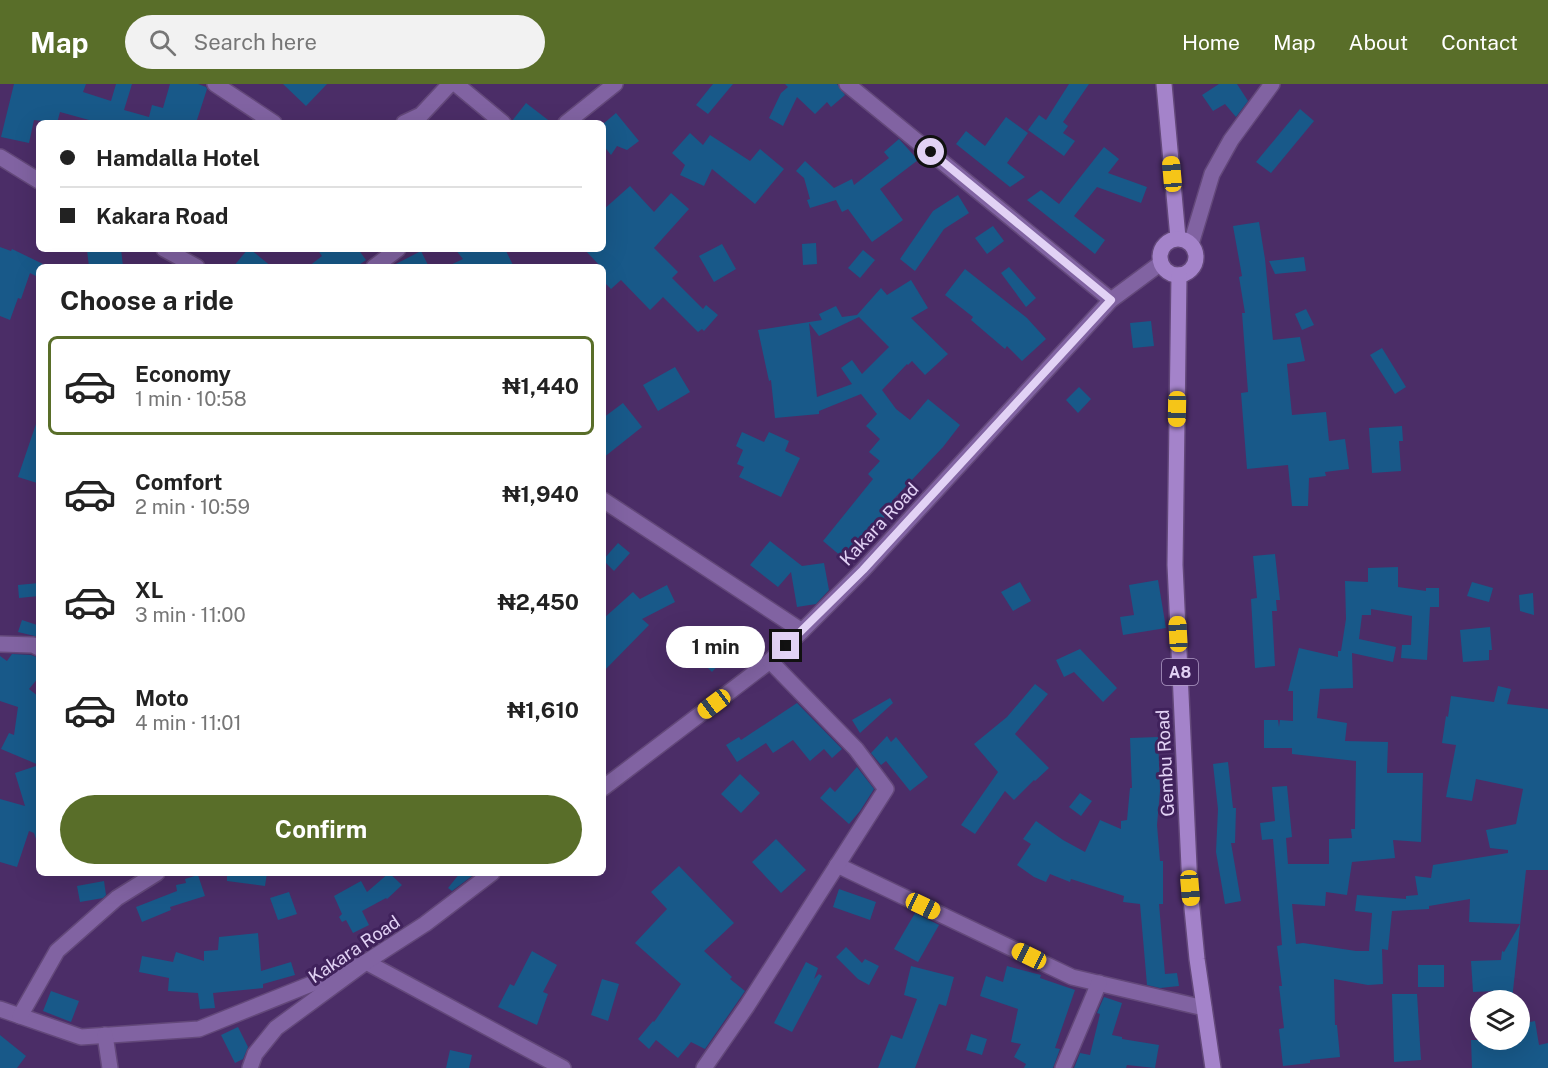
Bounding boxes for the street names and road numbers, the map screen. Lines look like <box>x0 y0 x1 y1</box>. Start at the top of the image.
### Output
street label: Kakara Road <box>835 478 923 570</box>
road number: A8 <box>1162 659 1198 685</box>
street label: Gembu Road <box>1152 709 1178 817</box>
street label: Kakara Road <box>304 911 404 987</box>

